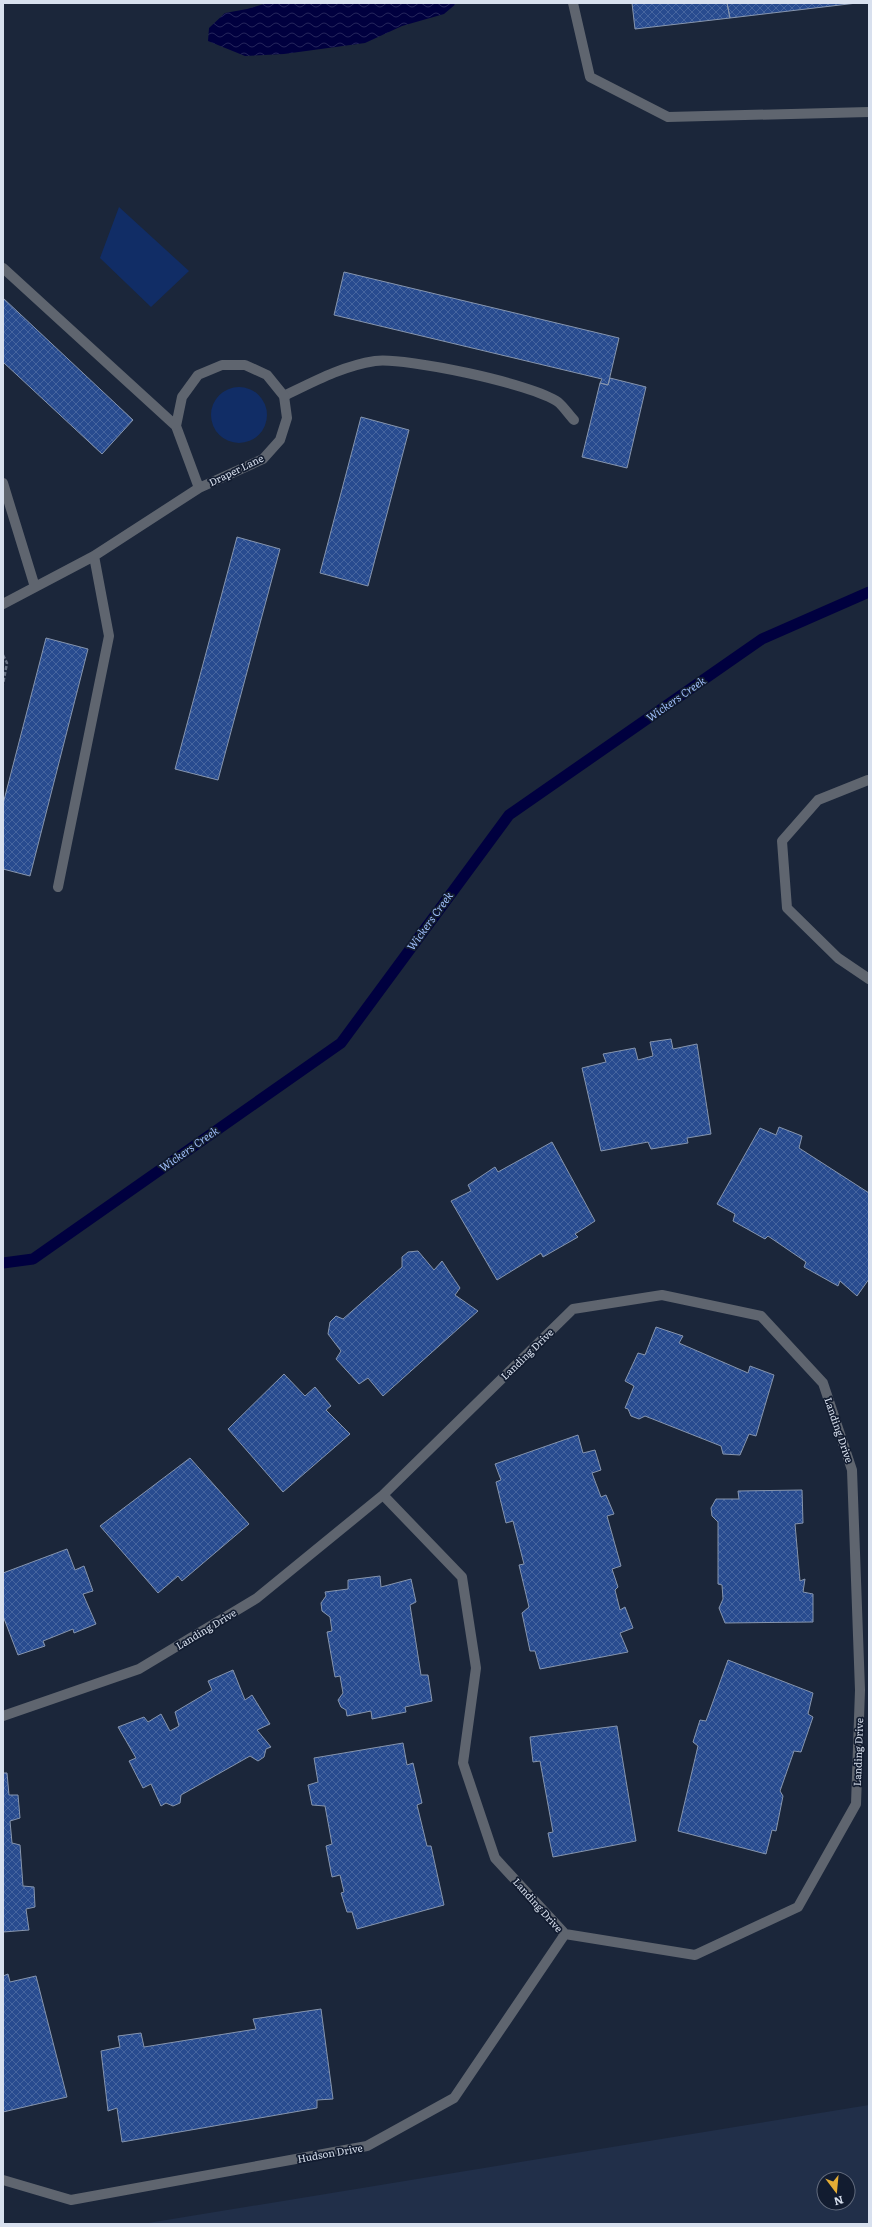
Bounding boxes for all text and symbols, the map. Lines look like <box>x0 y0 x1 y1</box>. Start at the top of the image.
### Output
street label: Draper Lane <box>206 450 266 489</box>
water label: Wickers Creek <box>642 672 708 725</box>
water label: Wickers Creek <box>402 888 456 953</box>
water label: Wickers Creek <box>155 1122 221 1175</box>
street label: Landing Drive <box>497 1325 556 1383</box>
street label: Landing Drive <box>821 1395 858 1464</box>
street label: Landing Drive <box>173 1605 239 1653</box>
street label: Landing Drive <box>849 1718 866 1786</box>
street label: Landing Drive <box>510 1874 567 1935</box>
street label: Hudson Drive <box>296 2139 364 2166</box>
north arrow <box>816 2171 856 2211</box>
text: N <box>832 2193 846 2211</box>

